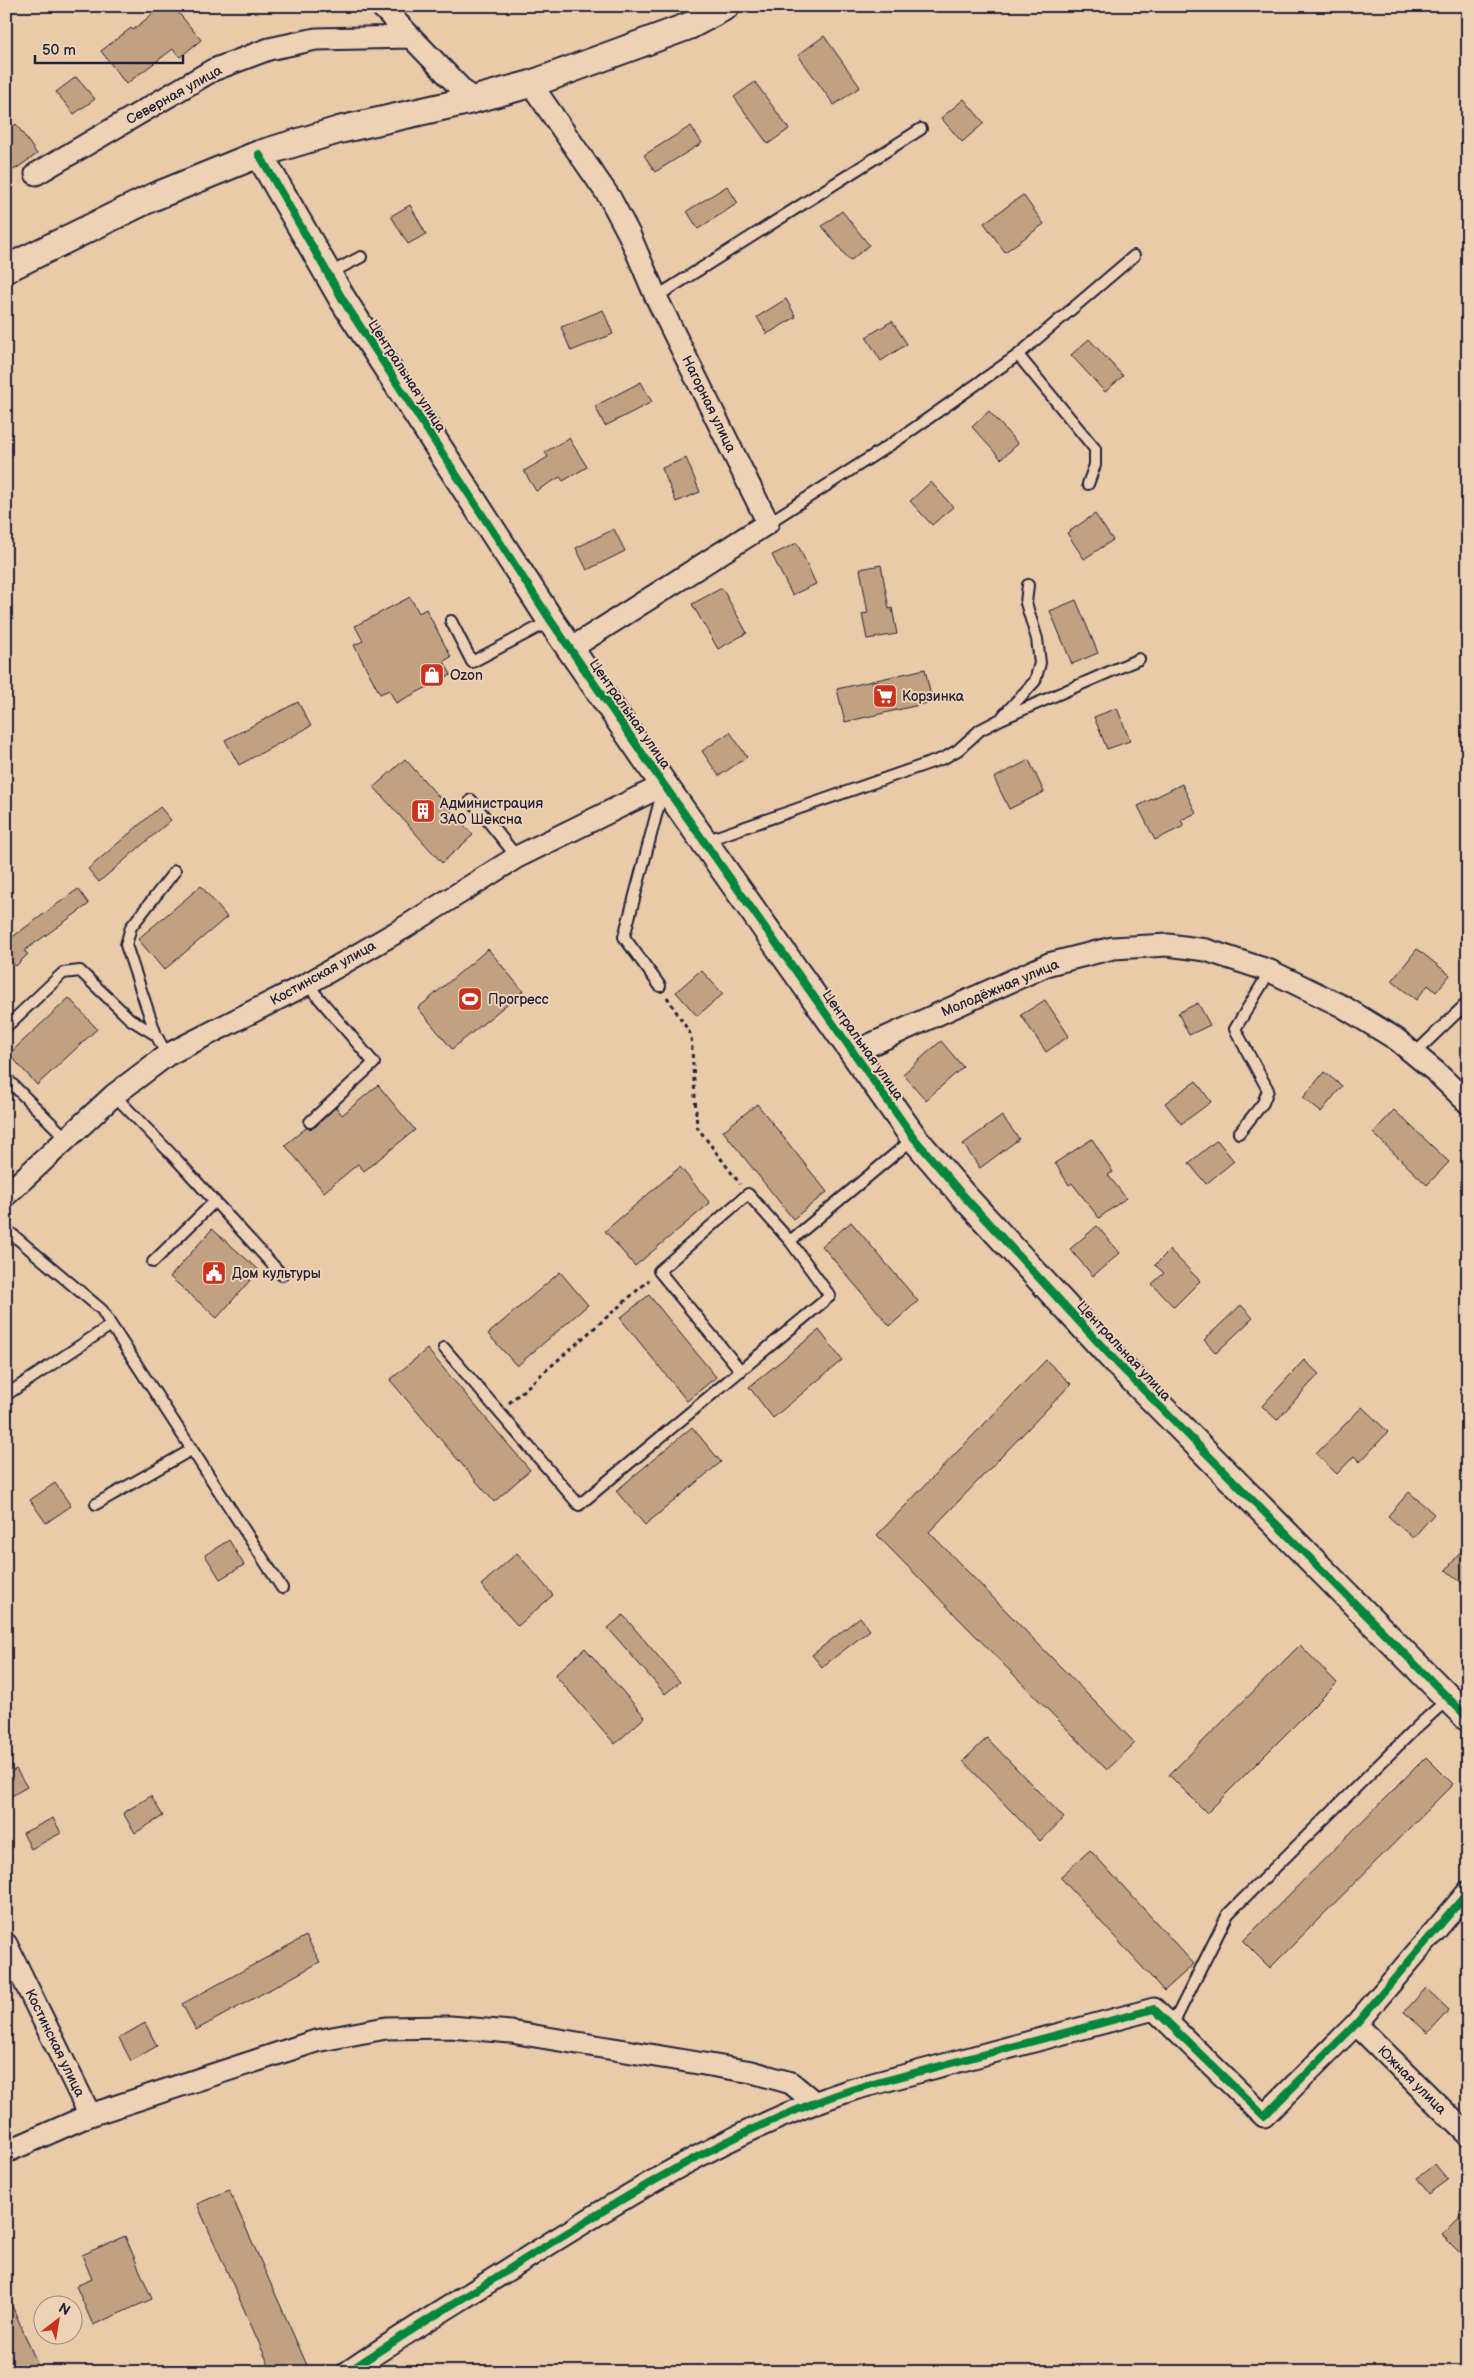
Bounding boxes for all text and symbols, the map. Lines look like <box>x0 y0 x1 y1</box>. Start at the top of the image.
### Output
scale bar <box>35 32 182 64</box>
text: 50 m <box>42 41 76 60</box>
street label: Северная улица <box>123 61 225 128</box>
street label: Центральная улица <box>364 317 450 436</box>
street label: Нагорная улица <box>678 353 740 456</box>
street label: Центральная улица <box>586 656 675 773</box>
shop icon: Ozon <box>419 662 445 688</box>
place label: Ozon <box>450 667 483 684</box>
supermarket icon: Корзинка <box>872 683 898 709</box>
place label: Корзинка <box>902 688 965 705</box>
place label: Администрация ЗАО Шексна <box>439 795 543 828</box>
building icon: Администрация ЗАО Шексна <box>410 798 436 824</box>
street label: Костинская улица <box>267 937 379 1009</box>
street label: Молодёжная улица <box>939 955 1062 1020</box>
sports icon: Прогресс <box>457 986 483 1012</box>
street label: Центральная улица <box>819 987 908 1104</box>
place label: Прогресс <box>488 991 549 1008</box>
public building icon: Дом культуры <box>201 1260 227 1286</box>
place label: Дом культуры <box>232 1265 321 1282</box>
street label: Центральная улица <box>1073 1297 1175 1405</box>
street label: Костинская улица <box>21 1986 89 2100</box>
street label: Южная улица <box>1374 2042 1450 2118</box>
north arrow <box>32 2296 82 2346</box>
text: N <box>56 2299 73 2319</box>

